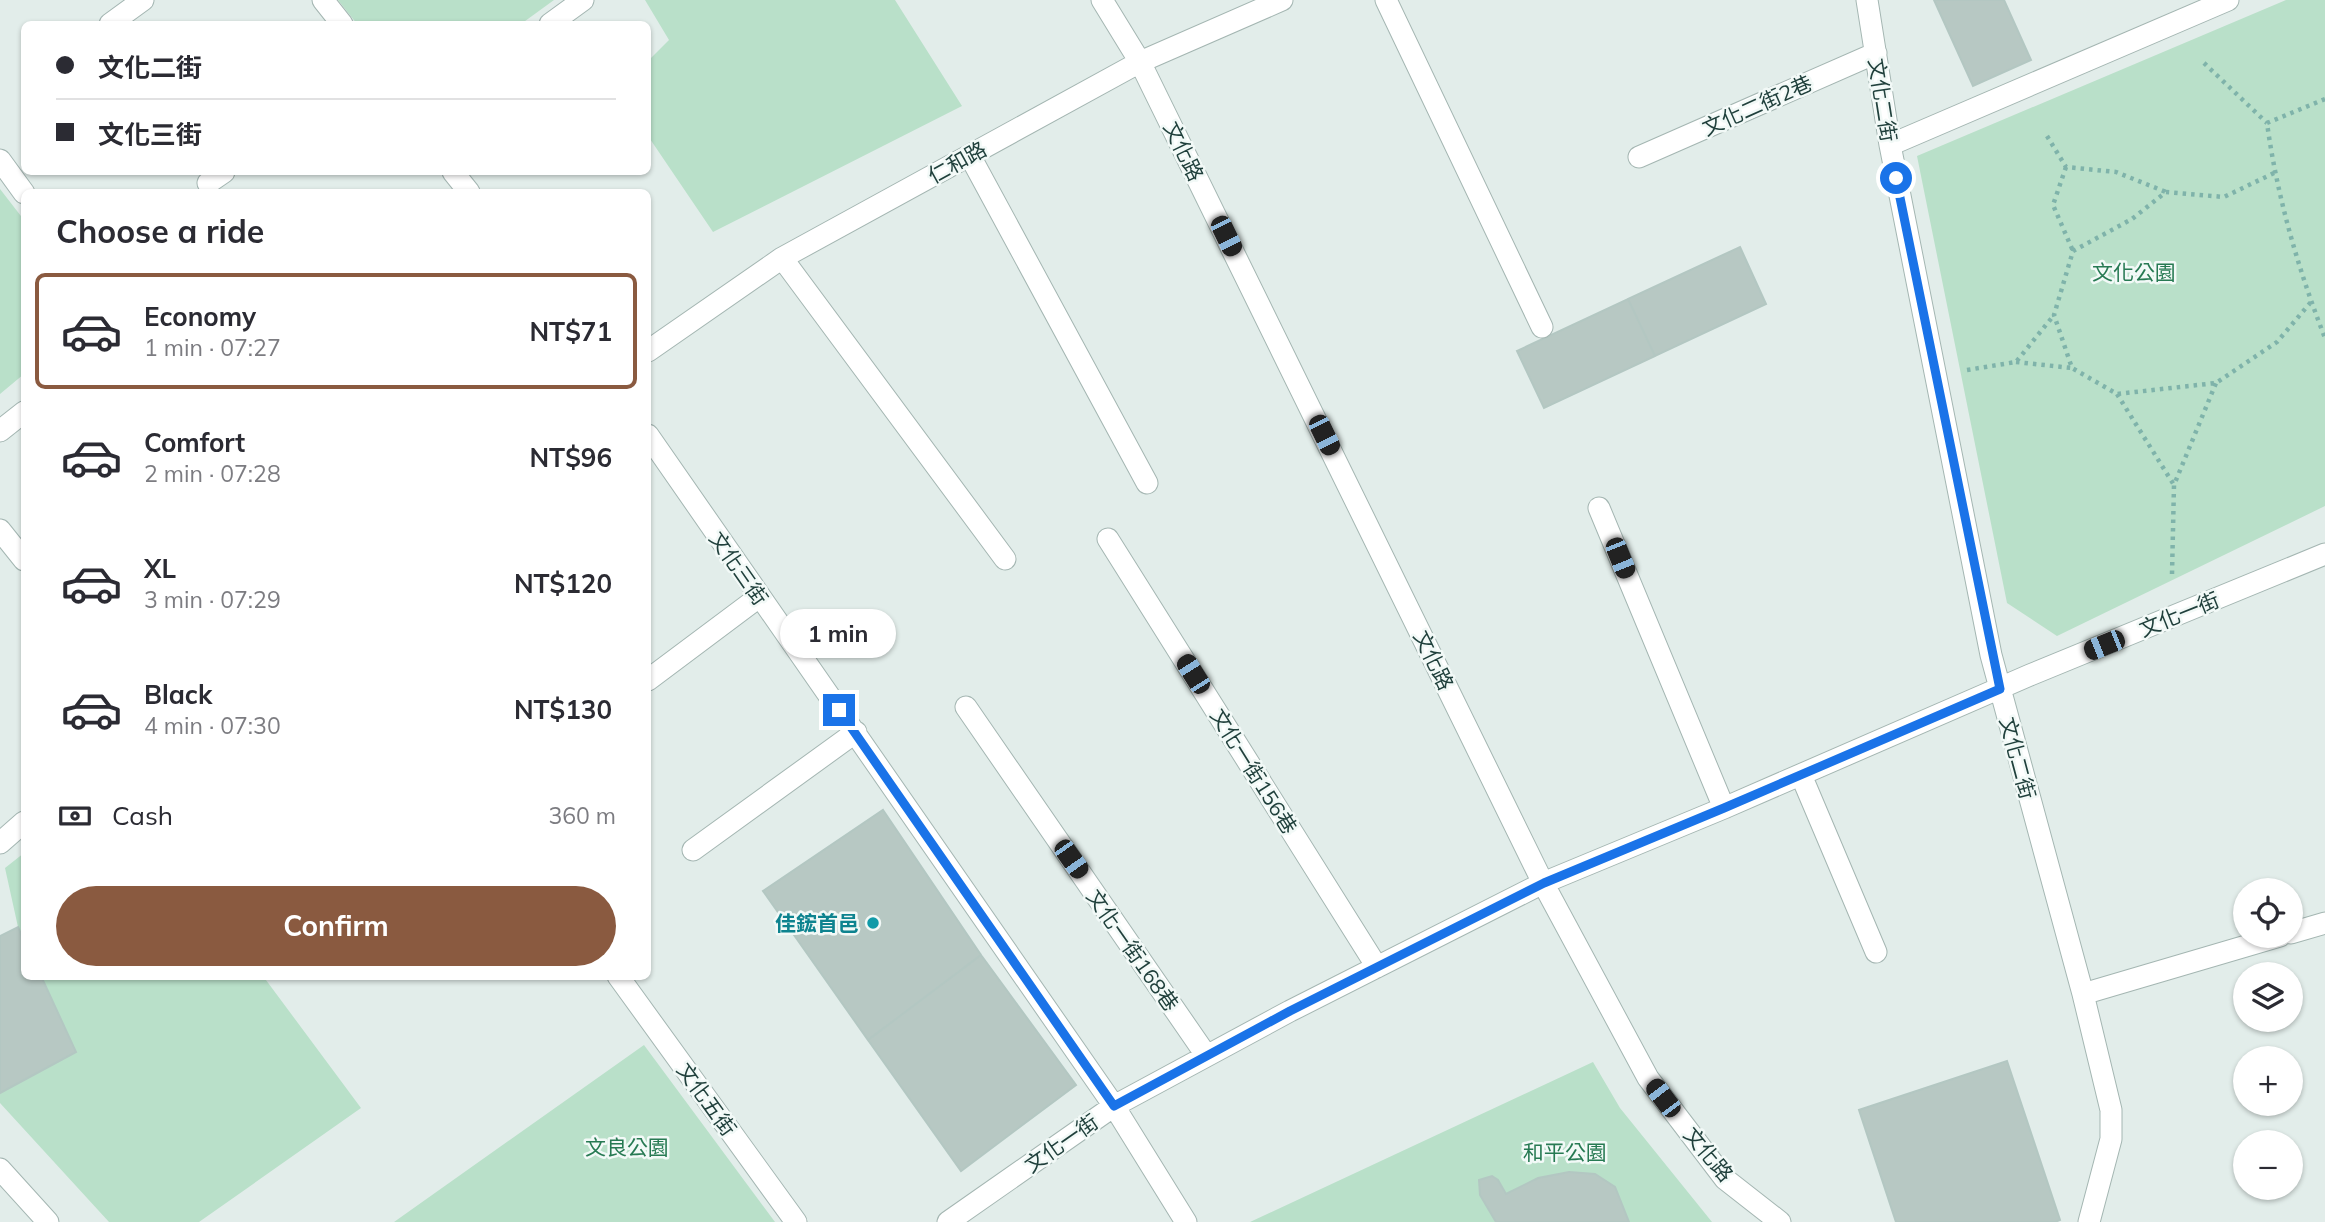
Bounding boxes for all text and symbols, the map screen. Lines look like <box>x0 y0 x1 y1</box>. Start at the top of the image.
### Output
text: 文化二街 <box>98 51 202 84</box>
street label: 文化二街 <box>1864 56 1902 144</box>
street label: 文化二街2巷 <box>1698 69 1816 141</box>
street label: 文化路 <box>1159 117 1209 185</box>
text: 文化三街 <box>98 118 202 151</box>
street label: 仁和路 <box>923 135 991 189</box>
route start <box>1880 162 1912 194</box>
text: Choose a ride <box>56 211 264 251</box>
car <box>1208 213 1245 259</box>
park label: 文化公園 <box>2092 259 2176 285</box>
icon: car <box>60 300 123 363</box>
text: Economy <box>144 300 256 333</box>
text: NT$71 <box>529 315 612 348</box>
text: 1 min · 07:27 <box>144 333 281 362</box>
car <box>1306 412 1343 458</box>
icon: car <box>60 426 123 489</box>
text: Comfort <box>144 426 245 459</box>
text: NT$96 <box>529 441 612 474</box>
text: 2 min · 07:28 <box>144 459 281 488</box>
street label: 文化三街 <box>704 526 774 610</box>
car <box>1603 535 1638 581</box>
icon: car <box>60 552 123 615</box>
text: XL <box>144 552 176 585</box>
text: NT$120 <box>514 567 612 600</box>
text: 3 min · 07:29 <box>144 585 281 614</box>
street label: 文化一街 <box>2135 586 2223 642</box>
callout: 1 min <box>781 608 897 658</box>
text: 1 min <box>808 619 868 648</box>
street label: 文化路 <box>1409 626 1459 694</box>
car <box>2081 627 2128 663</box>
car <box>1173 651 1214 697</box>
icon: car <box>60 678 123 741</box>
text: Black <box>144 678 212 711</box>
text: NT$130 <box>514 693 612 726</box>
route end <box>823 694 855 726</box>
street label: 文化一街156巷 <box>1205 704 1303 838</box>
text: 4 min · 07:30 <box>144 711 281 740</box>
street label: 文化二街 <box>1995 714 2041 802</box>
icon: cash <box>56 797 94 835</box>
text: Cash <box>112 799 173 832</box>
text: 360 m <box>548 801 616 830</box>
car <box>1051 836 1092 882</box>
map controls <box>2233 878 2303 1200</box>
button: locate <box>2233 878 2303 948</box>
street label: 文化一街168巷 <box>1081 884 1185 1016</box>
button: Confirm <box>56 886 616 966</box>
place label: 佳鋐首邑 <box>775 910 859 936</box>
marker: 佳鋐首邑 <box>865 915 881 931</box>
button: layers <box>2233 962 2303 1032</box>
button: + <box>2233 1046 2303 1116</box>
street label: 文化五街 <box>672 1057 742 1141</box>
car <box>1642 1075 1685 1121</box>
street label: 文化一街 <box>1019 1108 1103 1178</box>
street label: 文化路 <box>1679 1122 1739 1186</box>
button: − <box>2233 1130 2303 1200</box>
park label: 文良公園 <box>585 1134 669 1160</box>
park label: 和平公園 <box>1523 1139 1607 1165</box>

